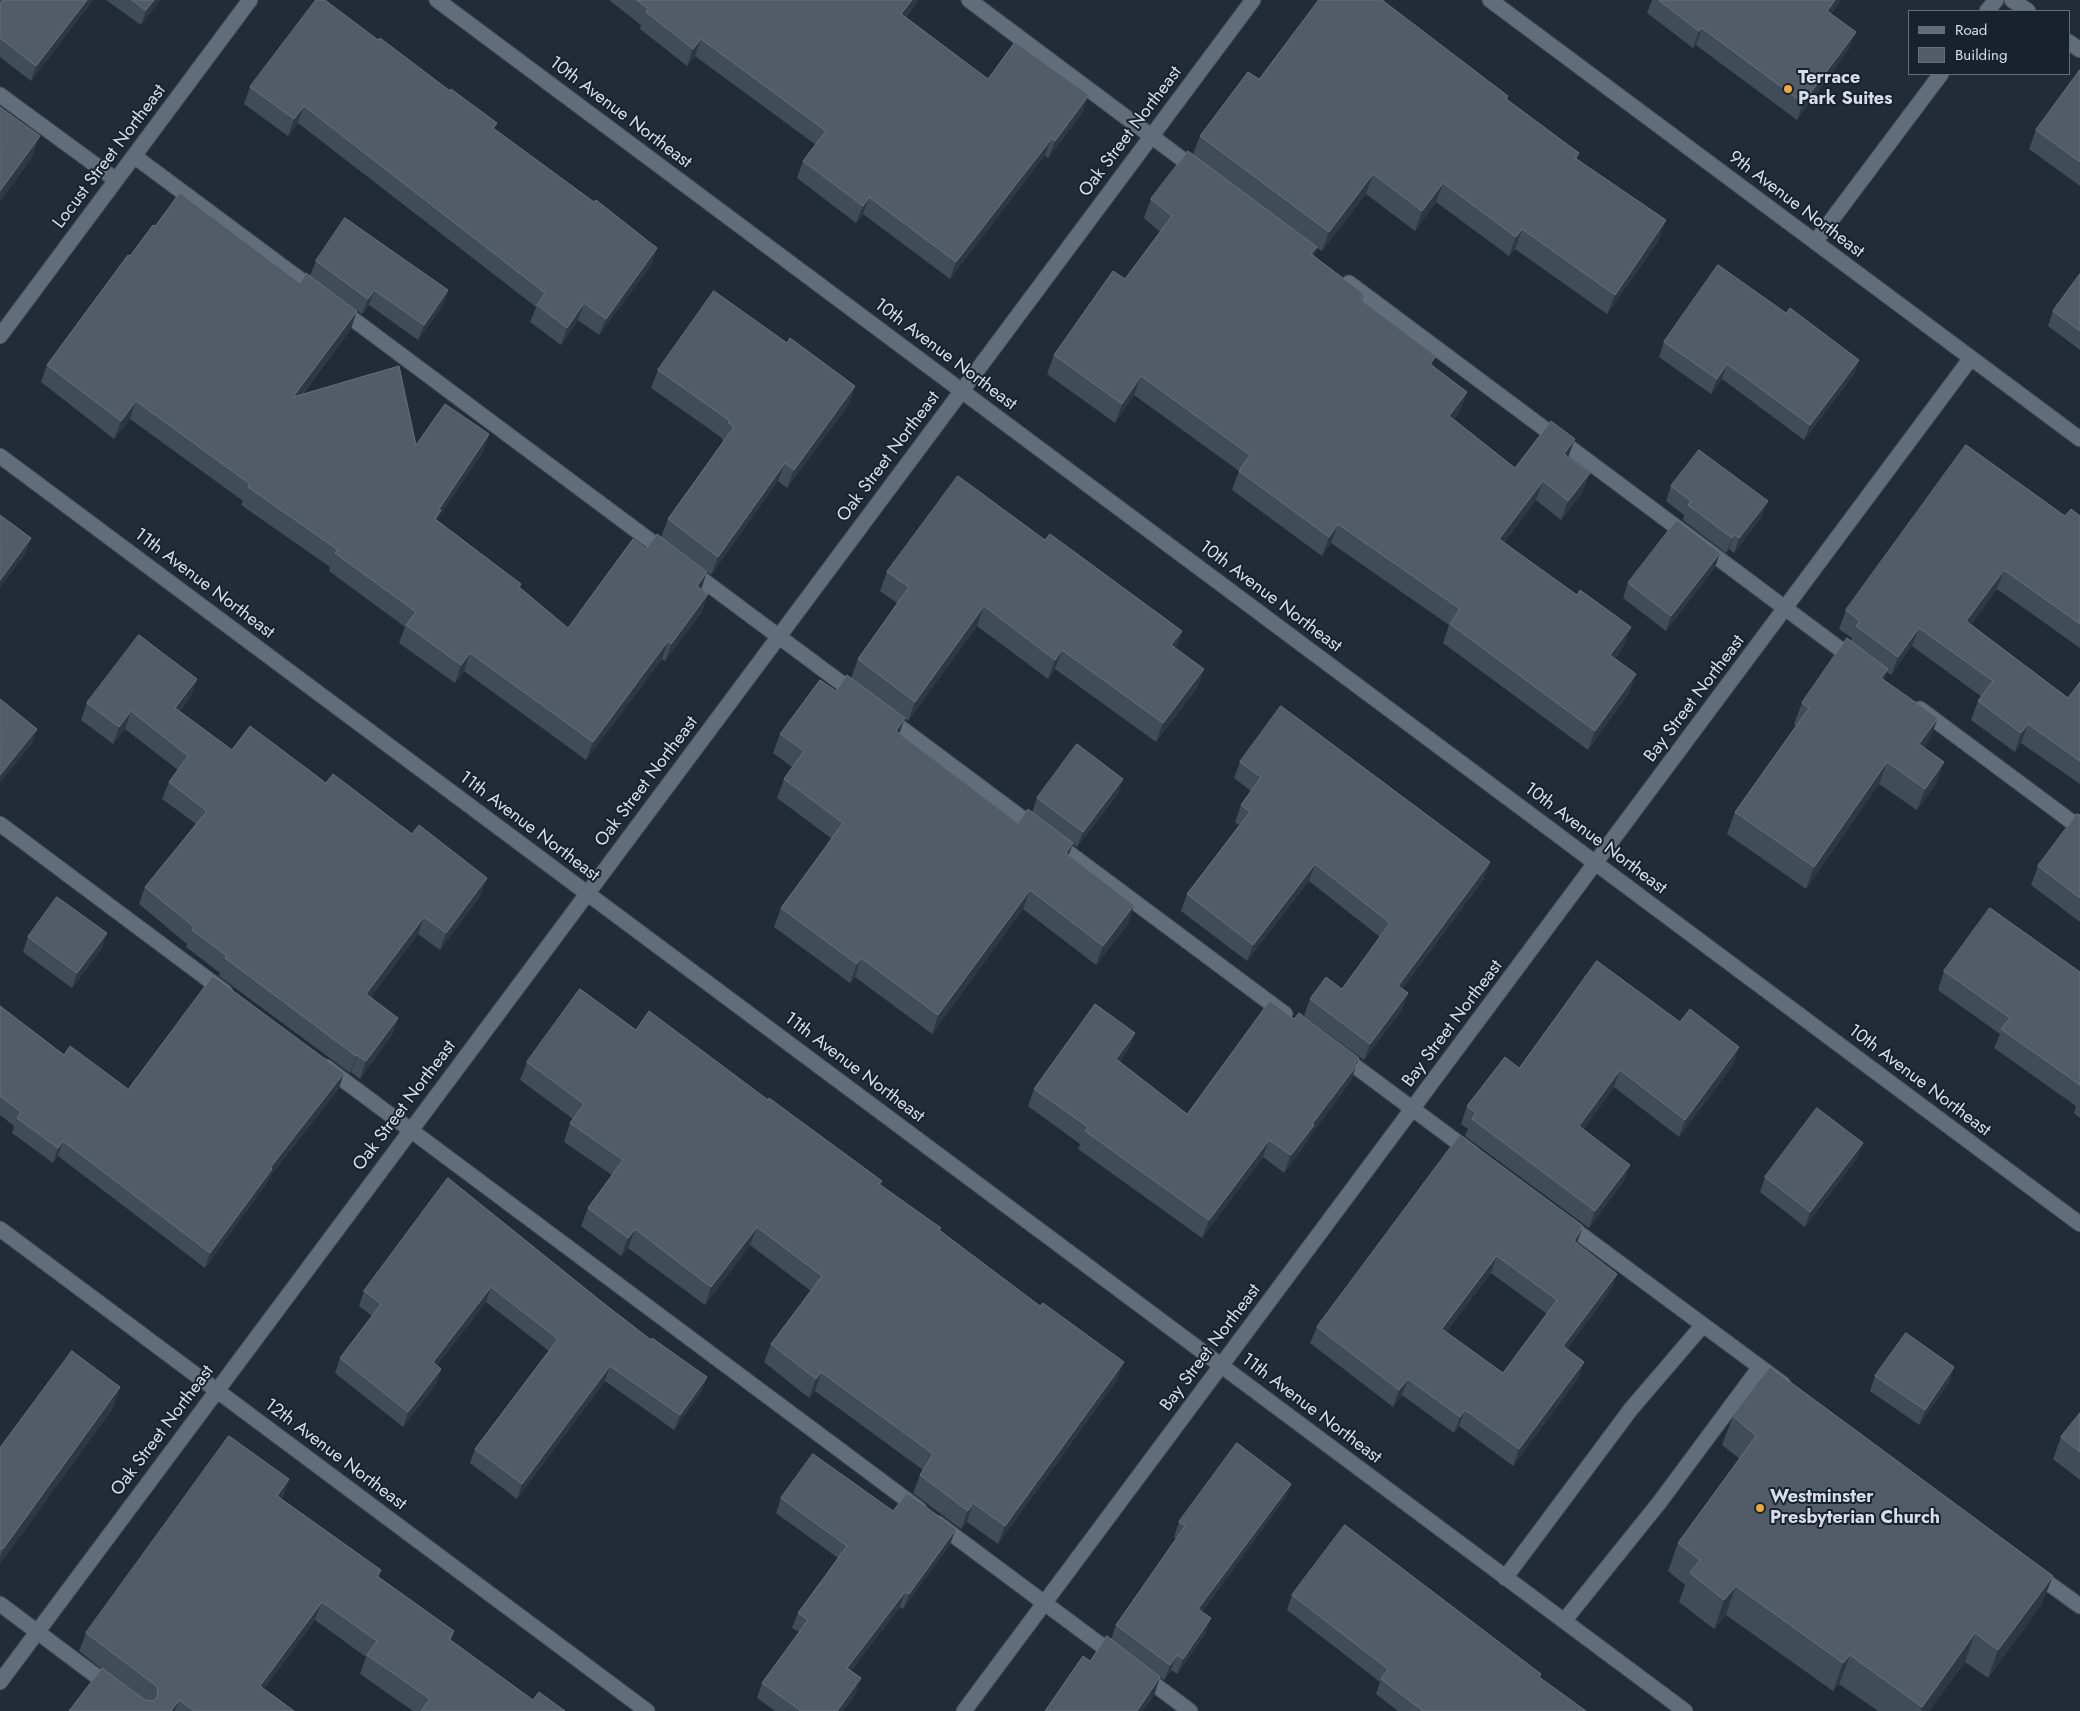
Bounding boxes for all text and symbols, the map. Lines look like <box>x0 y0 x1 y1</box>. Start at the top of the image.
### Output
legend <box>1908 10 2070 75</box>
text: Road <box>1955 19 1987 41</box>
text: Building <box>1955 44 2007 66</box>
street label: 10th Avenue Northeast <box>545 52 695 174</box>
street label: Oak Street Northeast <box>1075 63 1187 201</box>
place label: Terrace Park Suites <box>1798 68 1892 110</box>
street label: Locust Street Northeast <box>49 81 171 233</box>
marker: Terrace Park Suites <box>1782 83 1794 95</box>
street label: 9th Avenue Northeast <box>1724 147 1868 263</box>
street label: 10th Avenue Northeast <box>870 294 1020 416</box>
street label: Oak Street Northeast <box>833 388 945 526</box>
street label: 11th Avenue Northeast <box>130 524 278 644</box>
street label: 10th Avenue Northeast <box>1195 536 1345 658</box>
street label: Bay Street Northeast <box>1640 631 1750 767</box>
street label: Oak Street Northeast <box>591 713 703 851</box>
street label: 11th Avenue Northeast <box>455 767 603 887</box>
street label: 10th Avenue Northeast <box>1520 778 1670 900</box>
street label: Bay Street Northeast <box>1398 956 1508 1092</box>
street label: 11th Avenue Northeast <box>780 1008 928 1128</box>
street label: 10th Avenue Northeast <box>1844 1020 1994 1142</box>
street label: Oak Street Northeast <box>349 1037 461 1175</box>
street label: Bay Street Northeast <box>1156 1280 1266 1416</box>
street label: 11th Avenue Northeast <box>1237 1349 1385 1469</box>
street label: Oak Street Northeast <box>107 1362 219 1500</box>
street label: 12th Avenue Northeast <box>260 1395 410 1515</box>
place label: Westminster Presbyterian Church <box>1770 1487 1940 1530</box>
marker: Westminster Presbyterian Church <box>1754 1502 1766 1514</box>

